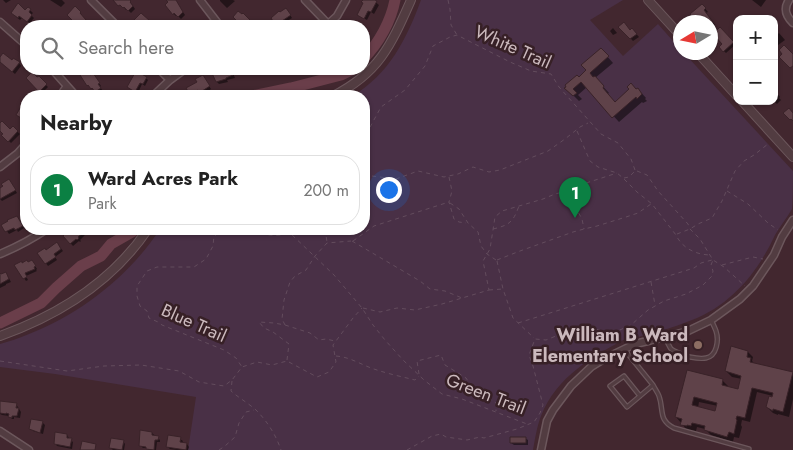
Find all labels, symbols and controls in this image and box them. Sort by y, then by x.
north arrow [673,15,718,60]
map controls [733,15,778,105]
button: + [733,15,778,60]
street label: White Trail [470,19,556,75]
search box [20,20,370,75]
icon: search [38,34,66,62]
text: Search here [78,34,174,61]
button: − [733,60,778,105]
text: Nearby [40,108,112,138]
text: Ward Acres Park [88,165,238,192]
your location [376,177,402,203]
pin: 1 [559,177,591,218]
text: 1 [53,179,61,202]
text: 200 m [303,179,349,202]
text: Park [88,192,117,215]
street label: Blue Trail [157,297,231,349]
place label: William B Ward Elementary School [532,322,688,369]
marker: William B Ward Elementary School [692,339,704,351]
street label: Green Trail [442,367,530,421]

